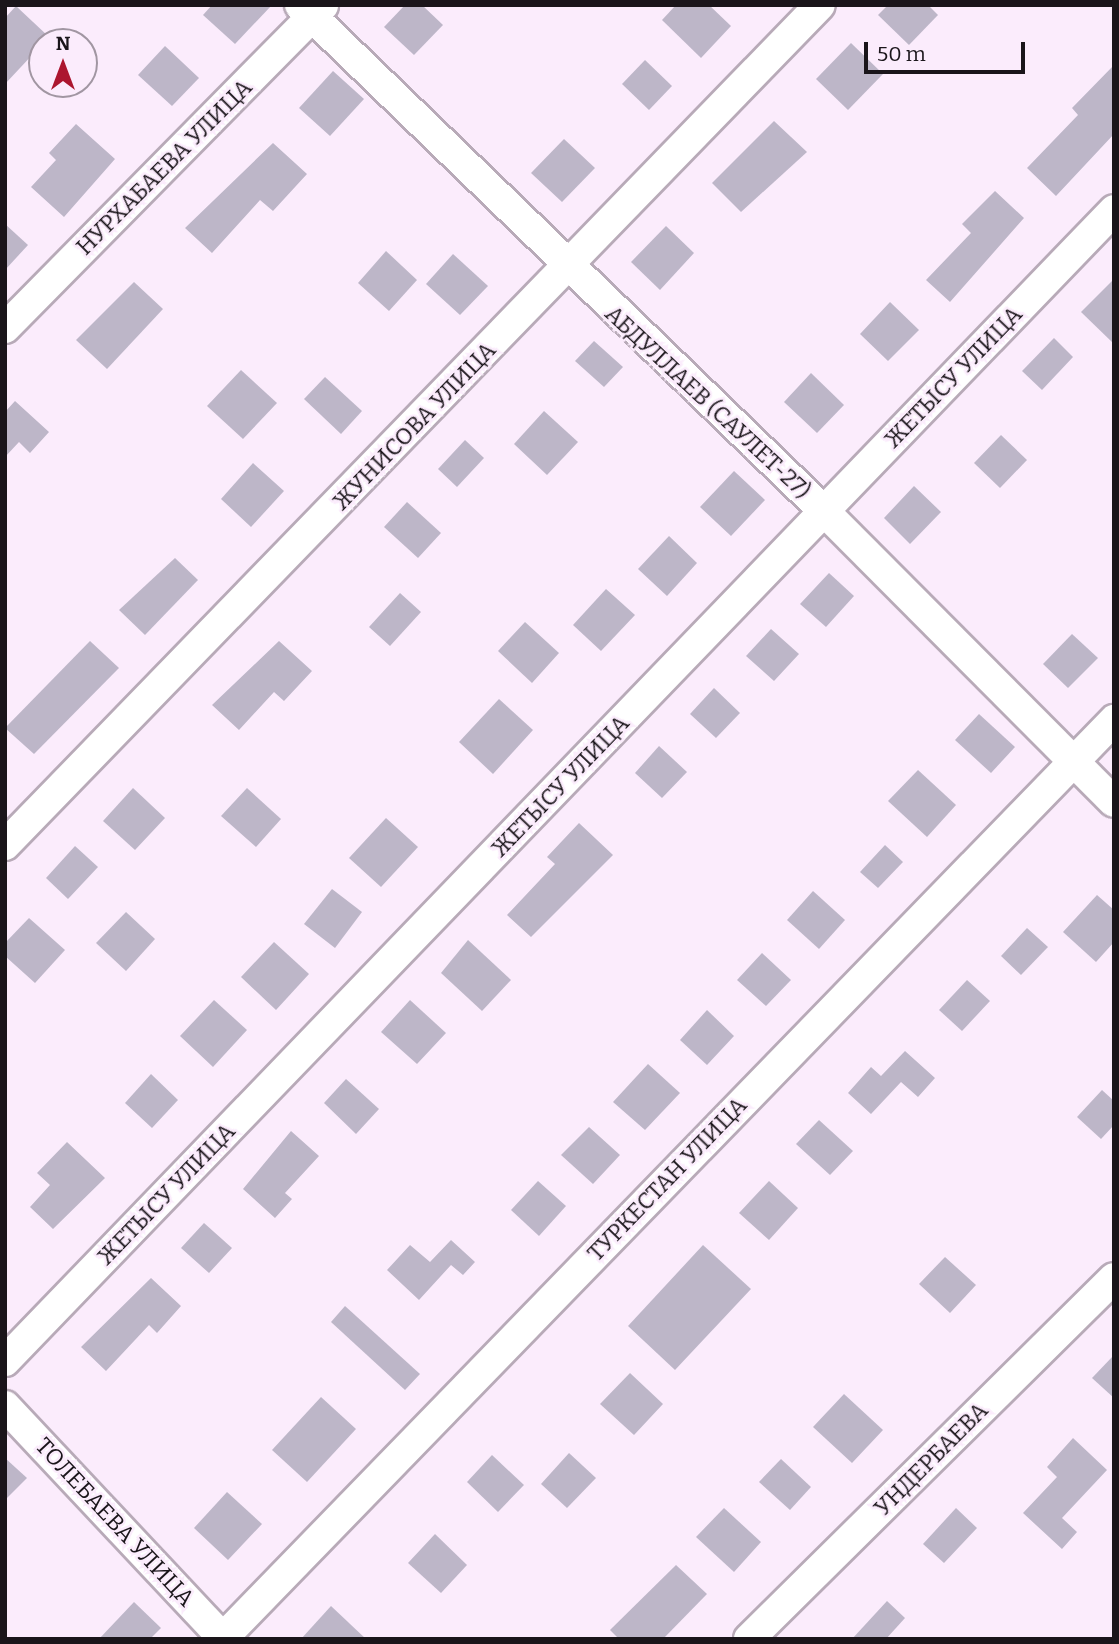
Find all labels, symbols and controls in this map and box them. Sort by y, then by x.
north arrow [28,28,98,98]
scale bar [867,28,1028,72]
text: N [56,32,70,55]
text: 50 m [877,41,926,67]
street label: НУРХАБАЕВА УЛИЦА [70,73,258,261]
street label: АБДУЛЛАЕВ (САУЛЕТ-27) [600,300,816,504]
street label: ЖЕТЫСУ УЛИЦА [878,300,1028,454]
street label: ЖУНИСОВА УЛИЦА [327,336,501,516]
street label: ЖЕТЫСУ УЛИЦА [485,709,635,863]
street label: ТУРКЕСТАН УЛИЦА [582,1091,752,1267]
street label: ЖЕТЫСУ УЛИЦА [91,1117,241,1271]
street label: УНДЕРБАЕВА [868,1396,994,1522]
street label: ТОЛЕБАЕВА УЛИЦА [30,1432,200,1612]

